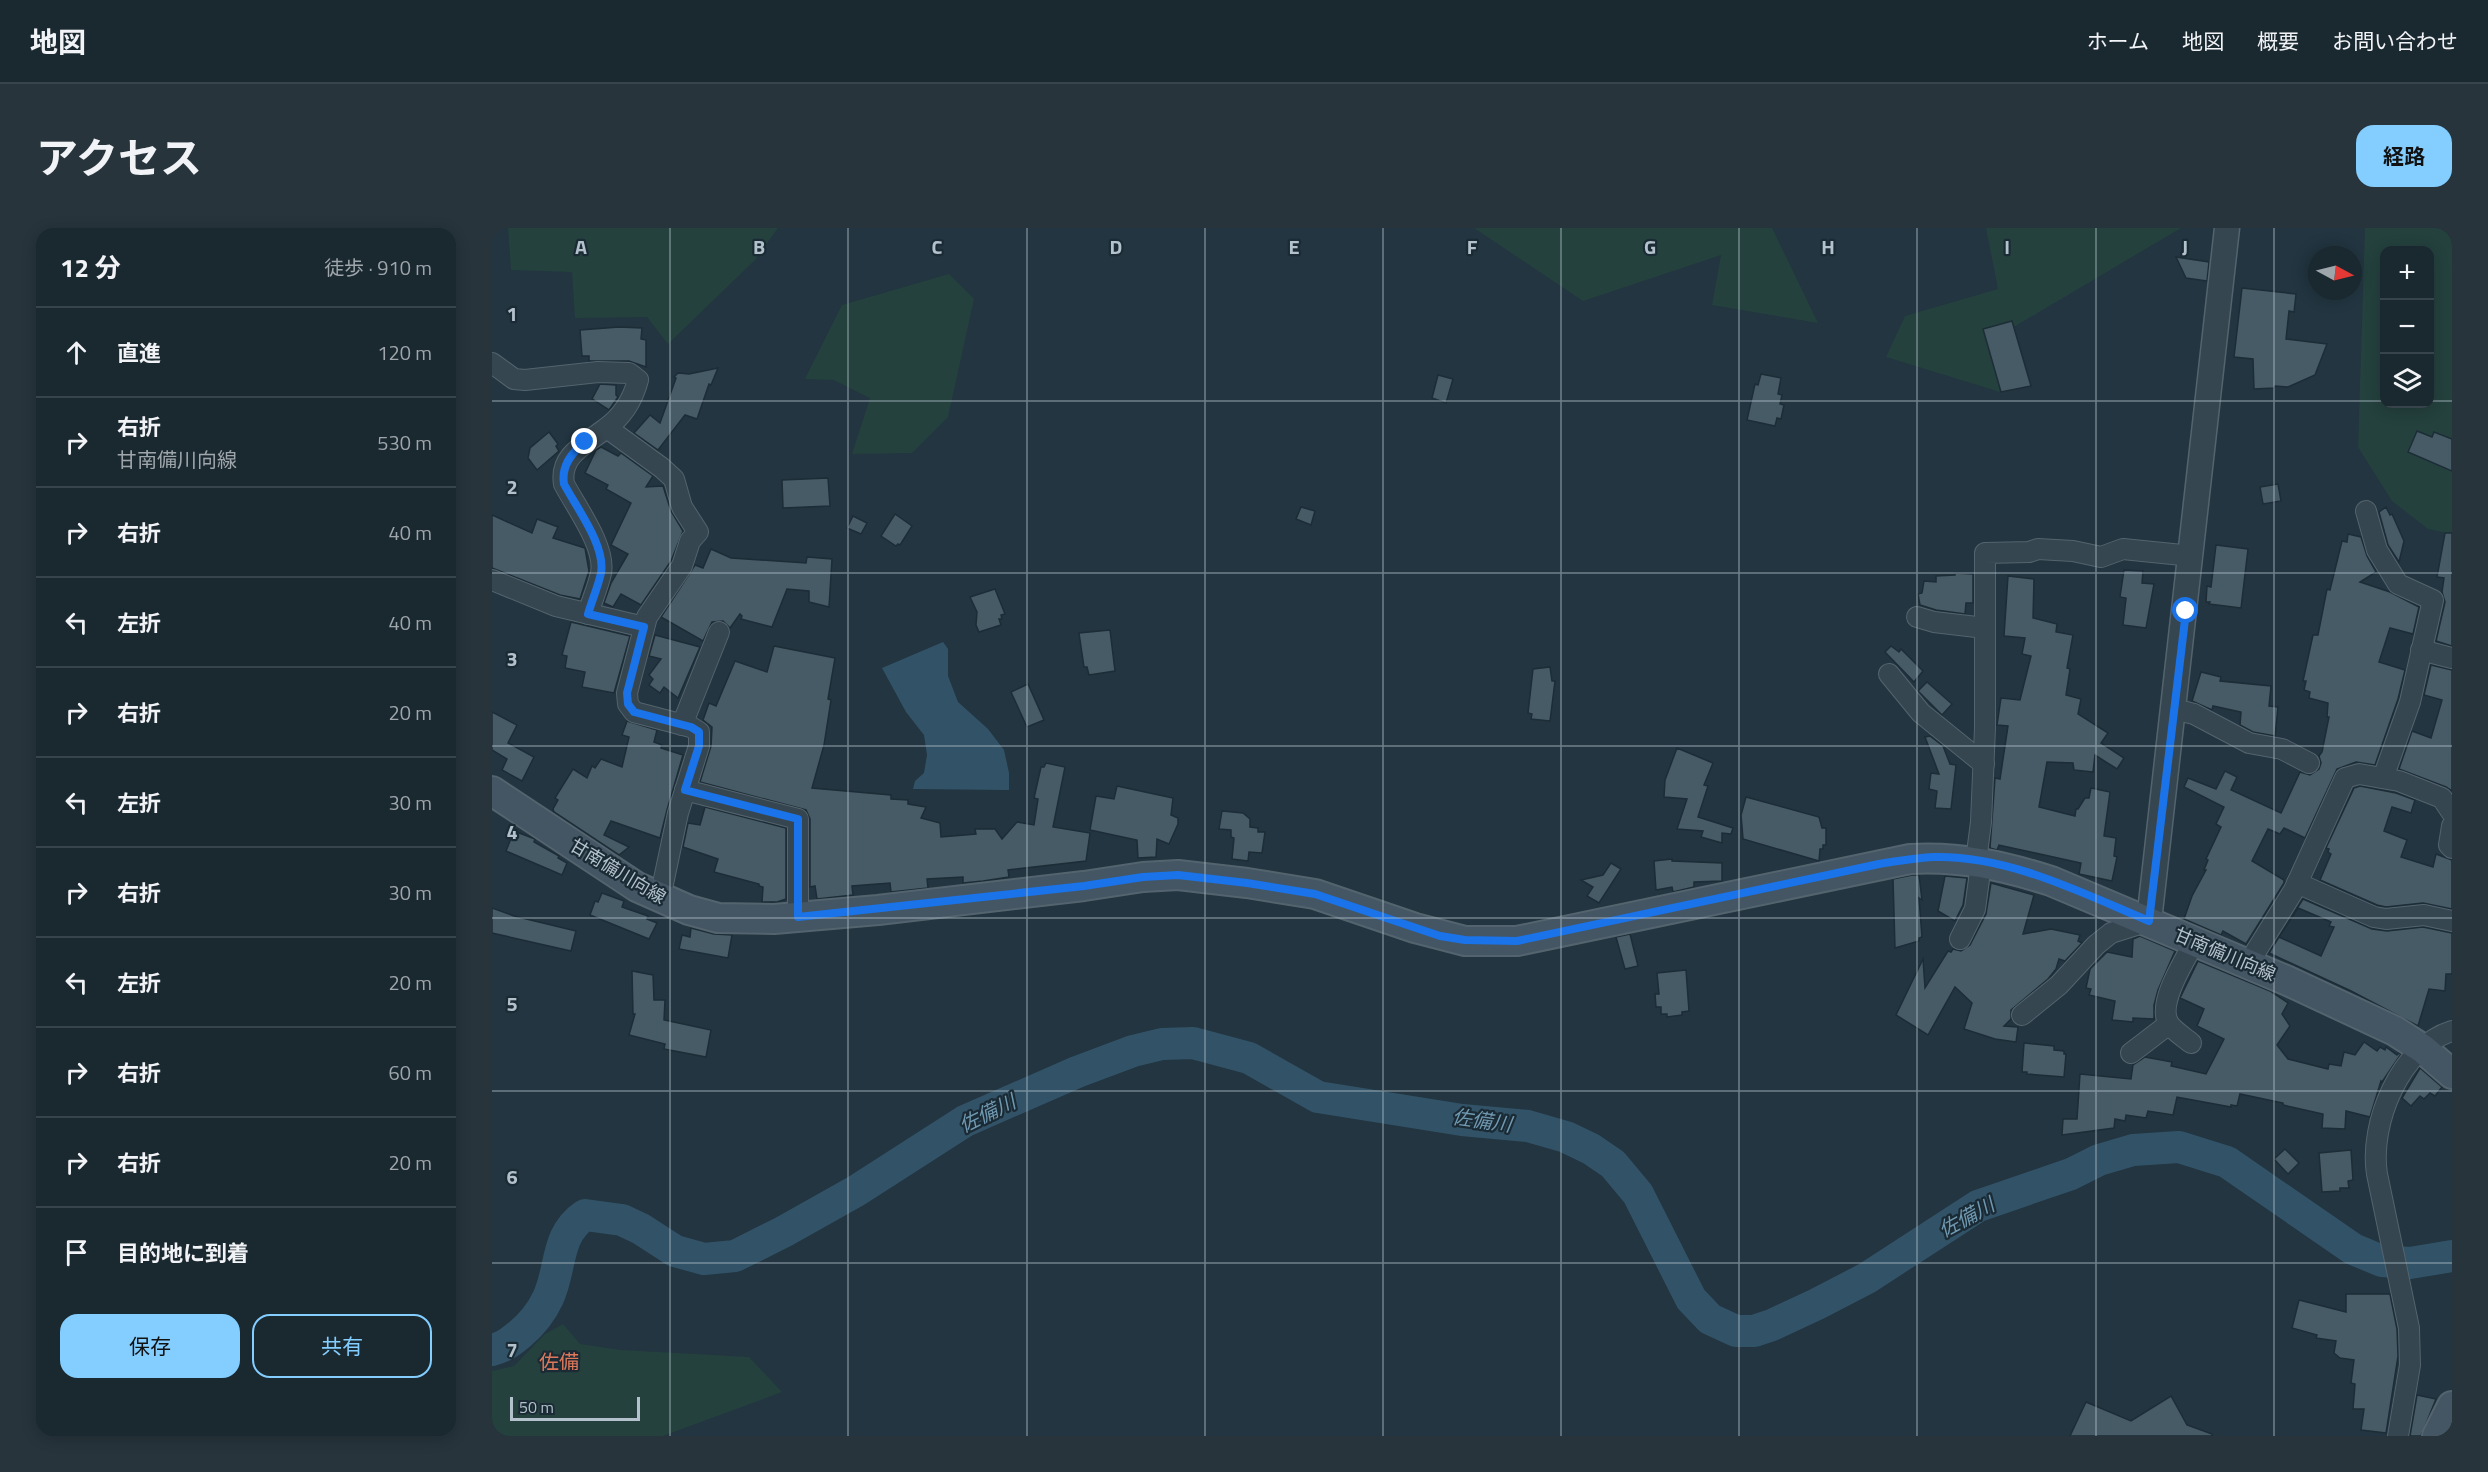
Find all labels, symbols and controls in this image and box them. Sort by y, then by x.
text: 地図 [30,20,86,63]
text: ホーム [2087,25,2149,57]
text: 地図 [2182,25,2224,57]
text: 概要 [2257,25,2299,57]
text: お問い合わせ [2332,25,2458,57]
text: アクセス [36,125,202,189]
button: 経路 [2356,125,2452,187]
text: A [575,231,587,262]
text: B [753,231,765,262]
text: C [932,231,943,262]
text: D [1110,231,1122,262]
text: E [1288,231,1300,262]
text: F [1467,231,1478,262]
text: G [1644,231,1656,262]
text: H [1821,231,1835,262]
text: I [2004,231,2010,262]
text: J [2182,231,2188,262]
north arrow [2308,246,2362,300]
map controls [2380,246,2434,408]
button: + [2380,246,2434,300]
text: 12 分 [60,248,121,287]
text: 徒歩 · 910 m [324,252,432,283]
text: 1 [506,298,518,329]
button: − [2380,300,2434,354]
icon: ahead [60,336,93,369]
text: 直進 [117,336,161,370]
text: 120 m [377,337,432,368]
button: layers [2380,354,2434,408]
text: 右折 [117,410,161,444]
icon: right [60,426,93,459]
text: 530 m [377,427,432,458]
route end [571,428,597,454]
text: 甘南備川向線 [117,444,237,475]
text: 2 [506,471,518,502]
icon: right [60,516,93,549]
text: 右折 [117,516,161,550]
text: 40 m [388,517,432,548]
route start [2172,597,2198,623]
icon: left [60,606,93,639]
text: 左折 [117,606,161,640]
text: 40 m [388,607,432,638]
text: 3 [506,643,518,674]
icon: right [60,696,93,729]
text: 右折 [117,696,161,730]
text: 20 m [388,697,432,728]
icon: left [60,786,93,819]
text: 左折 [117,786,161,820]
text: 30 m [388,787,432,818]
text: 4 [506,816,518,847]
street label: 甘南備川向線 [565,832,671,910]
icon: right [60,876,93,909]
text: 右折 [117,876,161,910]
text: 30 m [388,877,432,908]
street label: 甘南備川向線 [2170,920,2280,988]
icon: left [60,966,93,999]
text: 左折 [117,966,161,1000]
text: 20 m [388,967,432,998]
text: 5 [506,988,518,1019]
icon: right [60,1056,93,1089]
text: 右折 [117,1056,161,1090]
text: 60 m [388,1057,432,1088]
water label: 佐備川 [953,1085,1023,1140]
water label: 佐備川 [1450,1100,1516,1140]
icon: right [60,1146,93,1179]
text: 右折 [117,1146,161,1180]
text: 20 m [388,1147,432,1178]
text: 6 [506,1161,518,1192]
water label: 佐備川 [1932,1188,2002,1245]
icon: arrive [60,1236,93,1269]
text: 目的地に到着 [117,1236,249,1270]
button: 保存 [60,1314,240,1378]
button: 共有 [252,1314,432,1378]
text: 7 [506,1334,518,1365]
district label: 佐備 [539,1346,579,1377]
scale bar [510,1394,640,1422]
text: 50 m [519,1395,554,1419]

